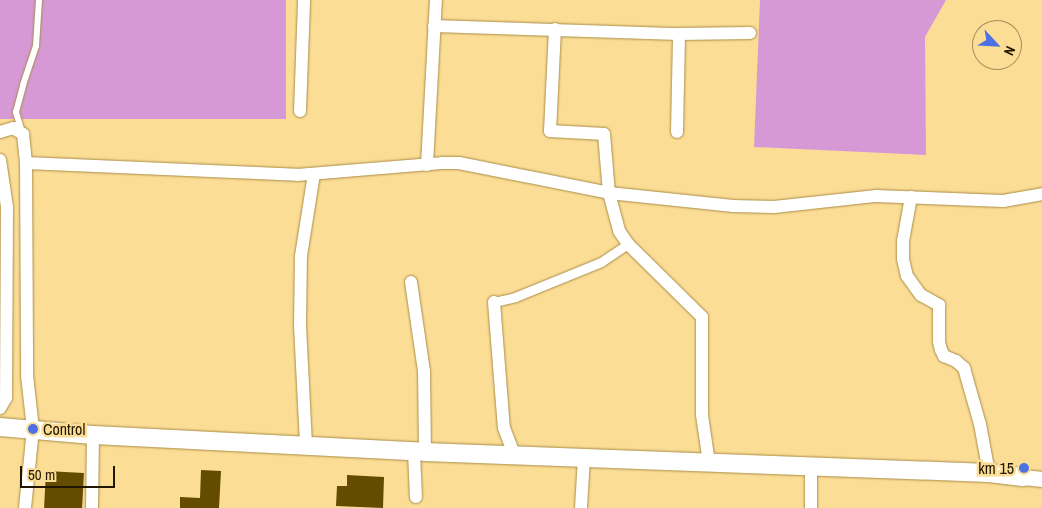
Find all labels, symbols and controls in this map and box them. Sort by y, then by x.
north arrow [972,20,1022,70]
text: N [1000,43,1020,58]
place label: Control [43,419,85,439]
marker: Control [27,423,39,435]
scale bar [22,456,118,488]
place label: km 15 [978,458,1014,478]
marker: km 15 [1018,462,1030,474]
text: 50 m [28,464,55,485]

